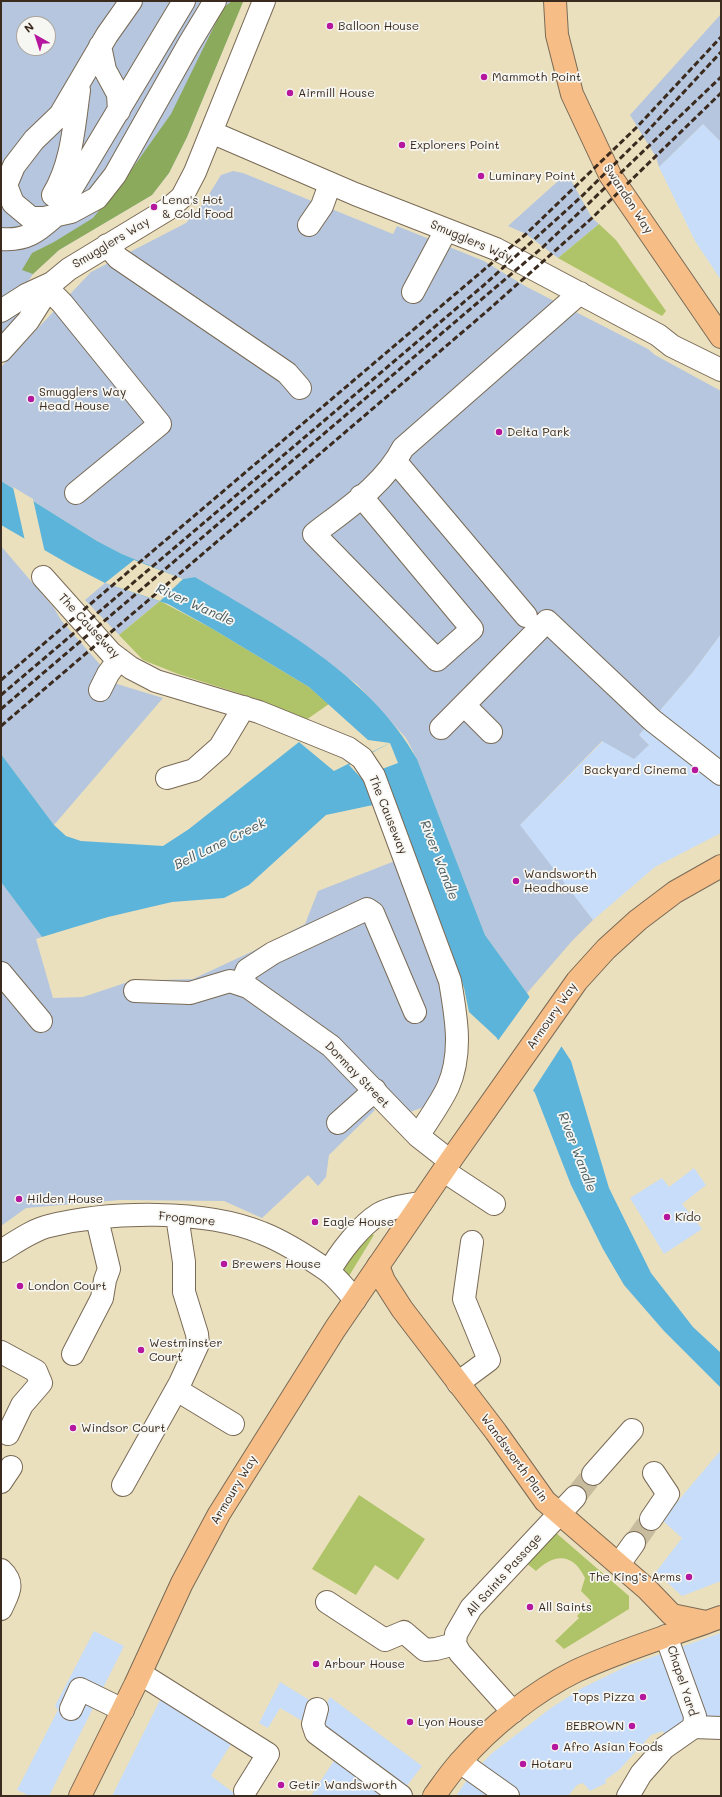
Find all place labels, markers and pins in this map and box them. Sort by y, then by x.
place label: Balloon House [338,19,419,33]
marker: Balloon House [325,21,335,31]
place label: Mammoth Point [492,70,581,84]
marker: Mammoth Point [479,72,489,82]
place label: Airmill House [298,86,375,100]
marker: Airmill House [285,88,295,98]
place label: Explorers Point [410,138,500,152]
marker: Explorers Point [397,140,407,150]
place label: Luminary Point [489,169,575,183]
marker: Luminary Point [476,171,486,181]
place label: Lena's Hot & Cold Food [162,193,233,221]
marker: Lena's Hot & Cold Food [149,202,159,212]
place label: Smugglers Way Head House [39,385,126,413]
marker: Smugglers Way Head House [26,394,36,404]
place label: Delta Park [507,425,569,439]
marker: Delta Park [494,427,504,437]
place label: Backyard Cinema [584,763,687,777]
marker: Backyard Cinema [690,765,700,775]
place label: Wandsworth Headhouse [524,867,597,895]
marker: Wandsworth Headhouse [511,876,521,886]
place label: Hilden House [27,1192,103,1206]
marker: Hilden House [14,1194,24,1204]
place label: Kïdo [675,1210,701,1224]
marker: Kïdo [662,1212,672,1222]
place label: Eagle House [323,1215,394,1229]
marker: Eagle House [310,1217,320,1227]
place label: Brewers House [232,1257,321,1271]
marker: Brewers House [219,1259,229,1269]
place label: London Court [28,1279,107,1293]
marker: London Court [15,1281,25,1291]
place label: Westminster Court [149,1336,223,1364]
marker: Westminster Court [136,1345,146,1355]
place label: Windsor Court [81,1421,166,1435]
marker: Windsor Court [68,1423,78,1433]
place label: The King’s Arms [589,1570,681,1584]
marker: The King’s Arms [684,1572,694,1582]
place label: All Saints [538,1600,592,1614]
marker: All Saints [525,1602,535,1612]
place label: Arbour House [324,1657,405,1671]
marker: Arbour House [311,1659,321,1669]
place label: Tops Pizza [572,1690,635,1704]
marker: Tops Pizza [638,1692,648,1702]
place label: Lyon House [418,1715,484,1729]
marker: Lyon House [405,1717,415,1727]
place label: BEBROWN [566,1719,624,1733]
marker: BEBROWN [627,1721,637,1731]
place label: Afro Asian Foods [563,1740,663,1754]
marker: Afro Asian Foods [550,1742,560,1752]
place label: Hotaru [531,1757,572,1771]
marker: Hotaru [518,1759,528,1769]
place label: Getir Wandsworth [289,1778,397,1792]
marker: Getir Wandsworth [276,1780,286,1790]

